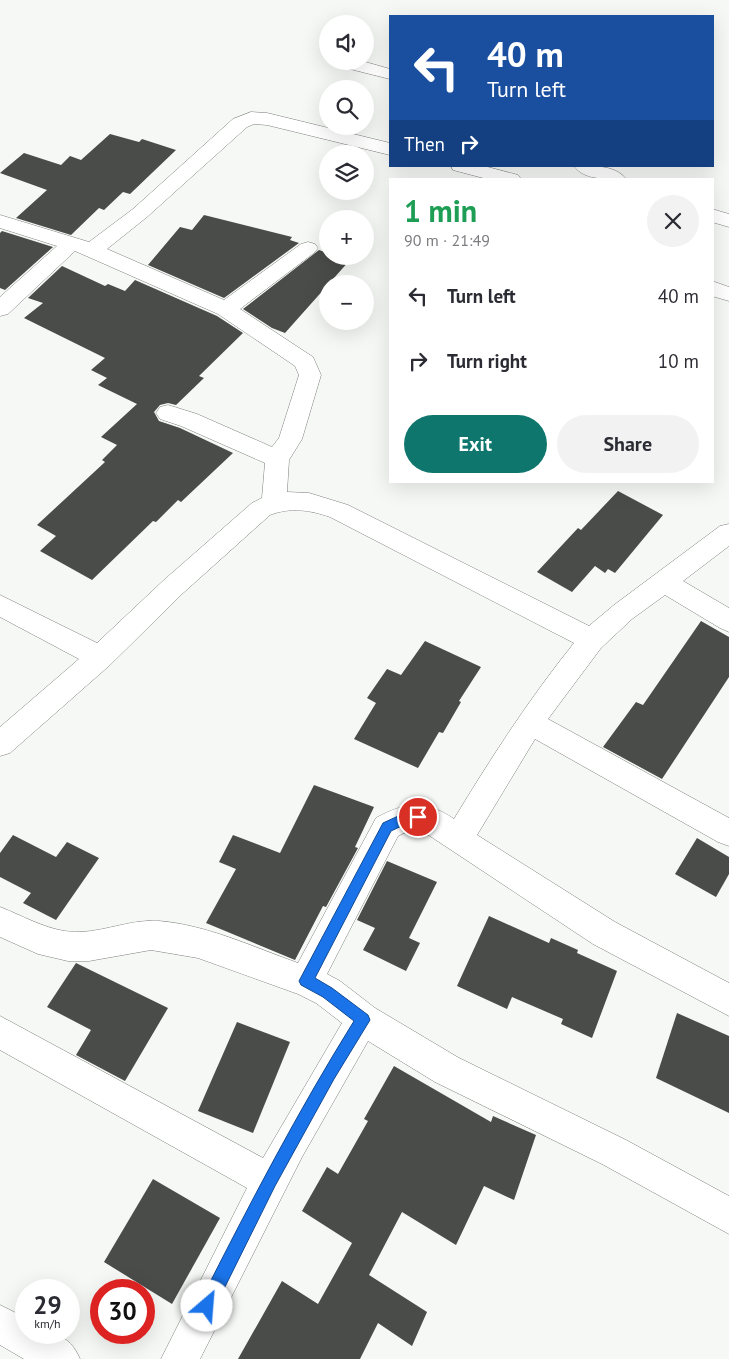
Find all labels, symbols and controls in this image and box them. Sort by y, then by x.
map controls [319,15,374,330]
button: sound [319,15,374,70]
text: 40 m [487,31,564,77]
icon: left [404,35,469,100]
text: Turn left [487,75,566,103]
button: search [319,80,374,135]
icon: right [455,130,483,158]
text: Then [404,132,445,156]
button: layers [319,145,374,200]
text: 1 min [404,191,477,230]
button: close [647,195,699,247]
button: + [319,210,374,265]
text: 90 m · 21:49 [404,230,490,250]
button: − [319,275,374,330]
icon: left [404,282,432,310]
text: Turn left [447,284,516,308]
text: 40 m [658,284,699,308]
icon: right [404,347,432,375]
text: Turn right [447,349,527,373]
text: 10 m [658,349,699,373]
button: Exit [404,415,547,473]
button: Share [557,415,699,473]
pin [397,796,439,838]
icon: arrive [404,803,432,831]
speed limit sign: 30 [90,1279,155,1344]
position arrow [180,1279,232,1331]
text: 29 [33,1289,62,1321]
text: km/h [34,1316,61,1331]

